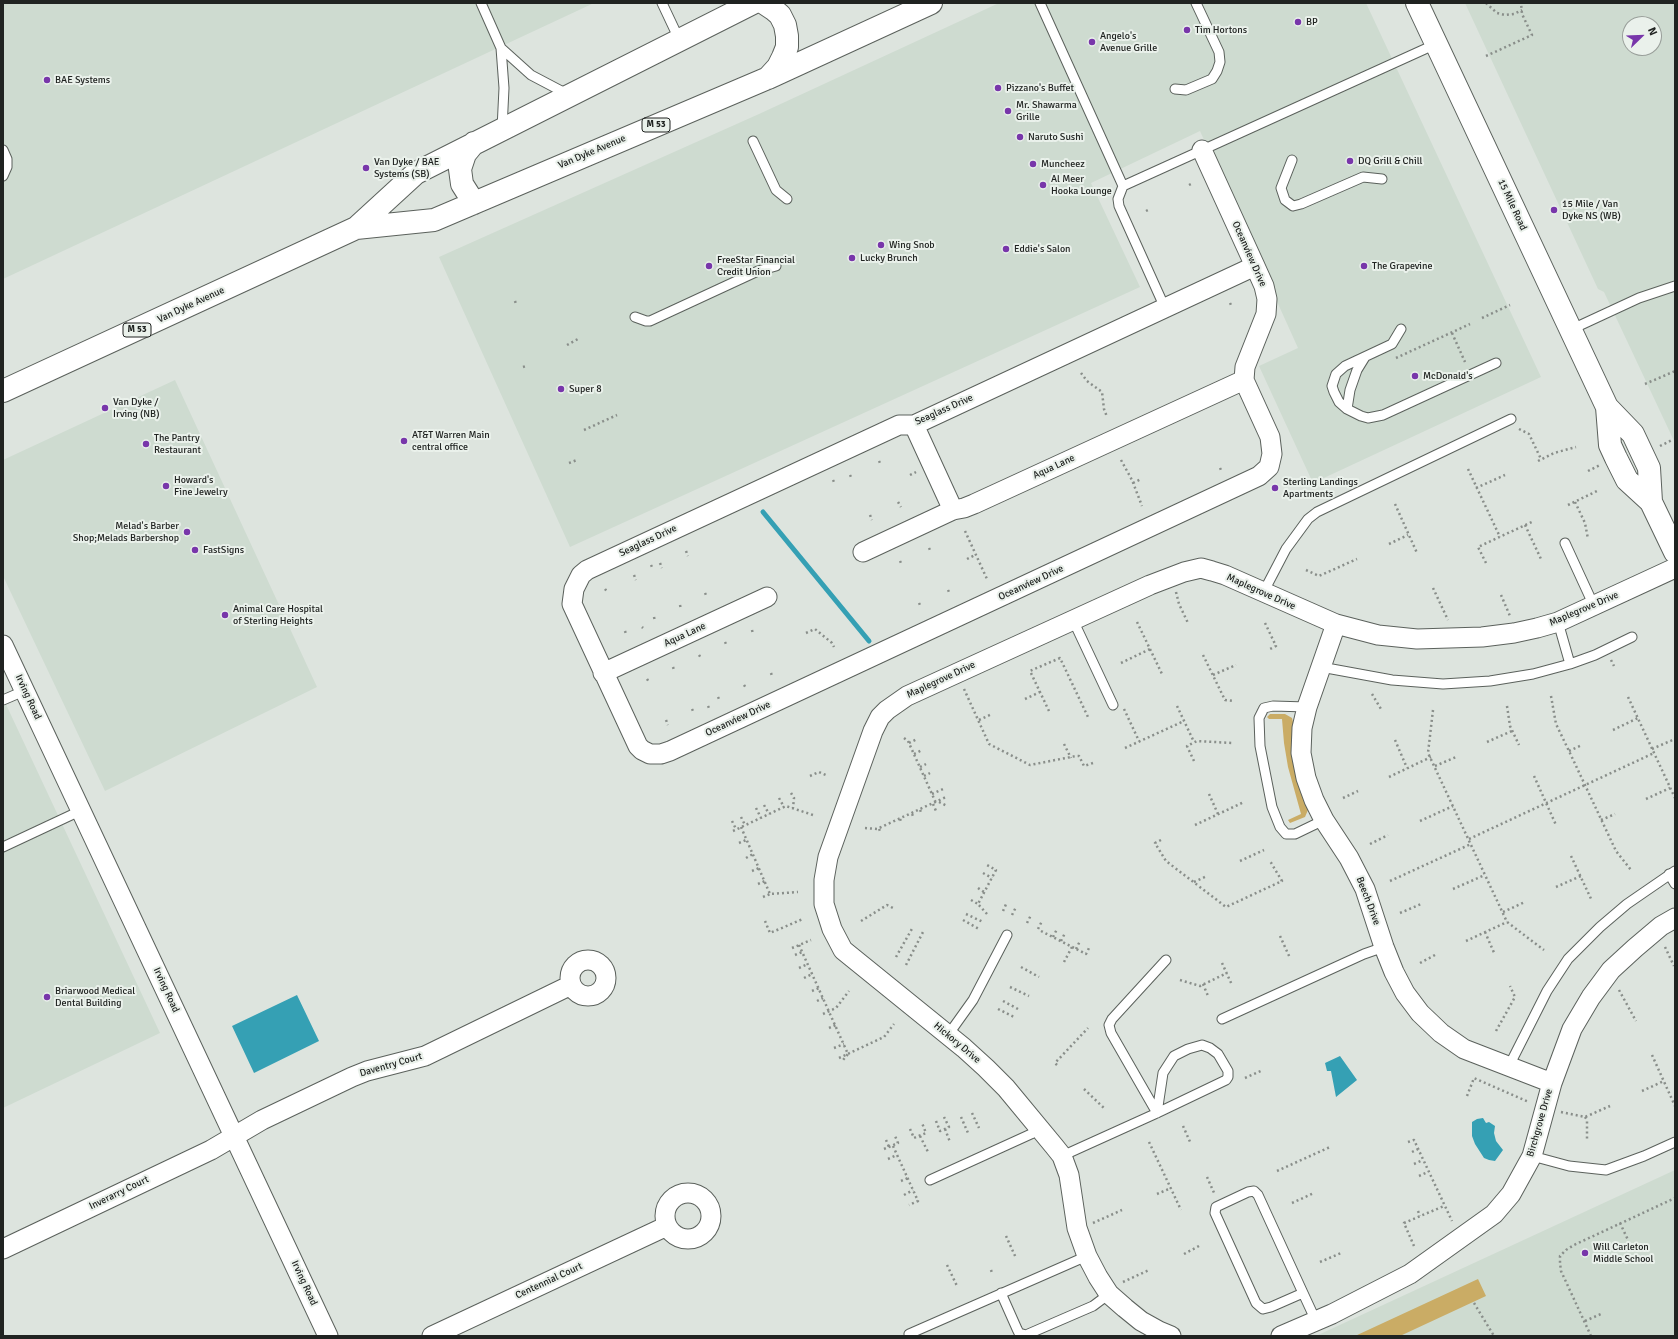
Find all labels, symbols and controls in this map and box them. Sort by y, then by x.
place label: BP [1306,16,1318,28]
north arrow [1622,16,1662,56]
marker: BP [1293,17,1303,27]
place label: Tim Hortons [1195,24,1247,36]
marker: Tim Hortons [1182,25,1192,35]
text: N [1645,25,1660,38]
place label: Angelo's Avenue Grille [1100,30,1157,54]
marker: Angelo's Avenue Grille [1087,37,1097,47]
place label: BAE Systems [55,74,110,86]
marker: BAE Systems [42,75,52,85]
place label: Pizzano's Buffet [1006,82,1074,94]
marker: Pizzano's Buffet [993,83,1003,93]
place label: Mr. Shawarma Grille [1016,99,1077,122]
marker: Mr. Shawarma Grille [1003,106,1013,116]
road number: M 53 [642,118,670,132]
place label: Naruto Sushi [1028,131,1083,143]
street label: Van Dyke Avenue [556,132,628,172]
marker: Naruto Sushi [1015,132,1025,142]
place label: DQ Grill & Chill [1358,155,1423,167]
place label: Van Dyke / BAE Systems (SB) [374,156,439,180]
marker: DQ Grill & Chill [1345,156,1355,166]
place label: Muncheez [1041,158,1085,170]
marker: Muncheez [1028,159,1038,169]
marker: Van Dyke / BAE Systems (SB) [361,163,371,173]
place label: Al Meer Hooka Lounge [1051,173,1112,196]
street label: 15 Mile Road [1495,177,1529,233]
marker: Al Meer Hooka Lounge [1038,180,1048,190]
place label: 15 Mile / Van Dyke NS (WB) [1562,198,1621,222]
marker: 15 Mile / Van Dyke NS (WB) [1549,205,1559,215]
street label: Oceanview Drive [1229,219,1269,289]
place label: Wing Snob [889,239,935,251]
marker: Wing Snob [876,240,886,250]
place label: Eddie's Salon [1014,243,1071,255]
marker: Eddie's Salon [1001,244,1011,254]
place label: Lucky Brunch [860,252,918,264]
marker: Lucky Brunch [847,253,857,263]
place label: FreeStar Financial Credit Union [717,254,795,278]
place label: The Grapevine [1372,260,1432,272]
marker: FreeStar Financial Credit Union [704,261,714,271]
marker: The Grapevine [1359,261,1369,271]
street label: Van Dyke Avenue [156,284,226,326]
road number: M 53 [123,323,151,337]
place label: McDonald's [1423,370,1473,382]
marker: McDonald's [1410,371,1420,381]
place label: Super 8 [569,383,602,395]
marker: Super 8 [556,384,566,394]
street label: Seaglass Drive [913,392,975,428]
place label: Van Dyke / Irving (NB) [113,396,159,420]
marker: Van Dyke / Irving (NB) [100,403,110,413]
place label: AT&T Warren Main central office [412,429,490,452]
place label: The Pantry Restaurant [154,432,201,456]
marker: AT&T Warren Main central office [399,436,409,446]
marker: The Pantry Restaurant [141,439,151,449]
street label: Aqua Lane [1031,452,1077,482]
place label: Howard's Fine Jewelry [174,474,228,498]
place label: Sterling Landings Apartments [1283,476,1358,500]
marker: Howard's Fine Jewelry [161,481,171,491]
marker: Sterling Landings Apartments [1270,483,1280,493]
place label: Melad's Barber Shop;Melads Barbershop [73,520,179,544]
street label: Seaglass Drive [617,522,679,560]
marker: Melad's Barber Shop;Melads Barbershop [182,527,192,537]
place label: FastSigns [203,544,244,556]
marker: FastSigns [190,545,200,555]
street label: Oceanview Drive [997,563,1065,603]
street label: Maplegrove Drive [1225,571,1297,613]
street label: Maplegrove Drive [1548,589,1620,629]
place label: Animal Care Hospital of Sterling Heights [233,603,323,626]
marker: Animal Care Hospital of Sterling Heights [220,610,230,620]
street label: Aqua Lane [662,620,708,650]
street label: Maplegrove Drive [905,659,977,701]
street label: Irving Road [12,673,44,721]
street label: Oceanview Drive [704,699,772,739]
street label: Beech Drive [1353,875,1383,927]
street label: Irving Road [150,966,182,1014]
place label: Briarwood Medical Dental Building [55,985,135,1008]
marker: Briarwood Medical Dental Building [42,992,52,1002]
street label: Hickory Drive [931,1020,983,1066]
street label: Daventry Court [358,1050,424,1080]
street label: Birchgrove Drive [1525,1088,1555,1158]
street label: Inverarry Court [87,1173,151,1213]
place label: Will Carleton Middle School [1593,1241,1653,1264]
marker: Will Carleton Middle School [1580,1248,1590,1258]
street label: Irving Road [288,1259,320,1307]
street label: Centennial Court [514,1260,584,1302]

